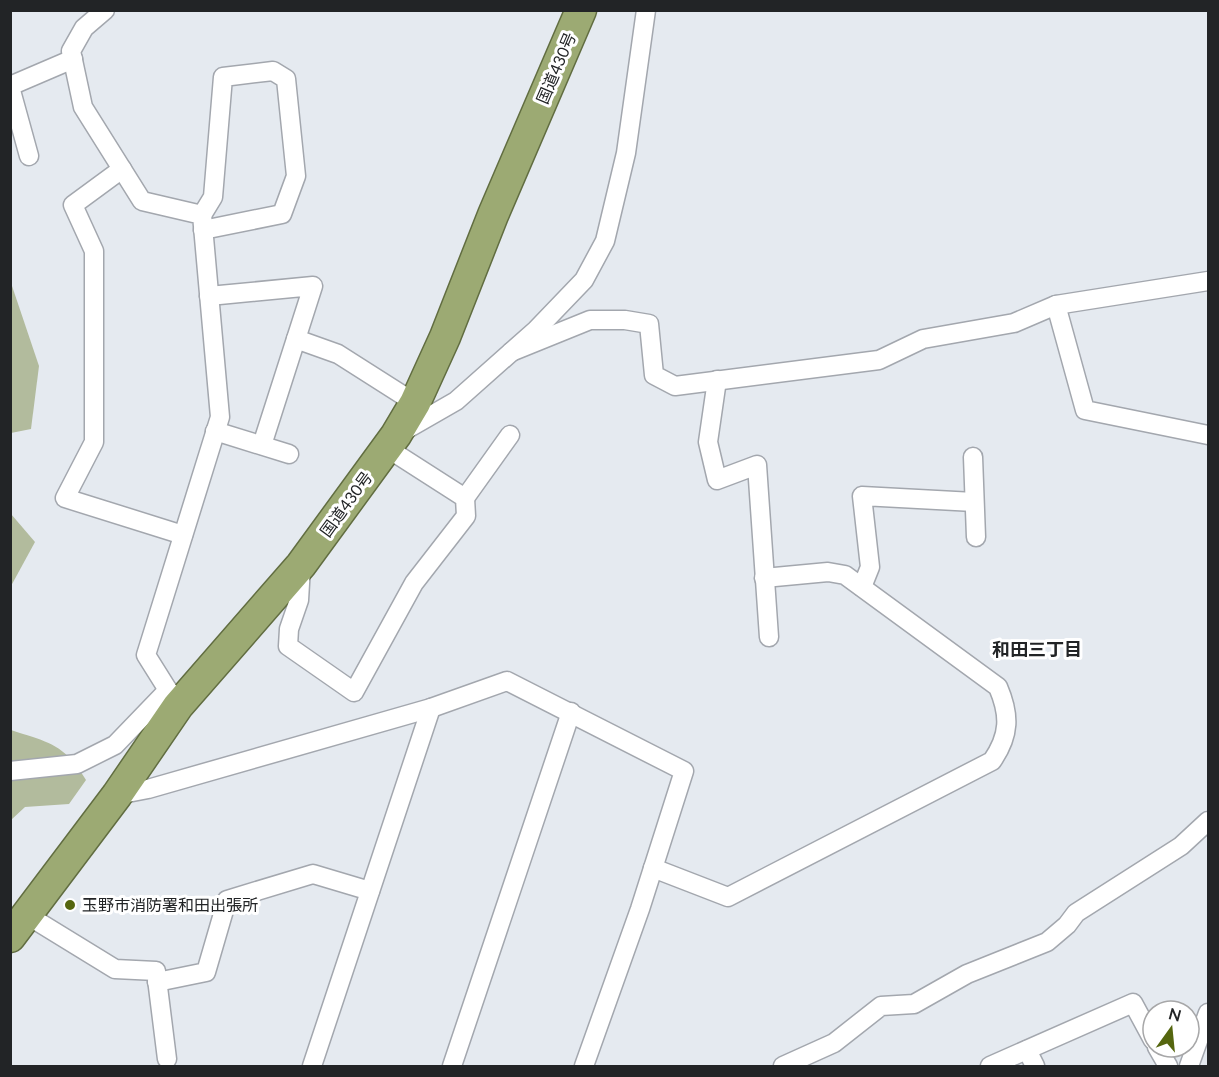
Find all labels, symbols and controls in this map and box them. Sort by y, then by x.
street label: 国道430号 [532,29,579,106]
street label: 国道430号 [316,467,376,540]
district label: 和田三丁目 [992,638,1082,660]
place label: 玉野市消防署和田出張所 [82,895,258,914]
marker: 玉野市消防署和田出張所 [63,898,77,912]
north arrow [1141,999,1201,1059]
text: N [1167,1003,1183,1025]

